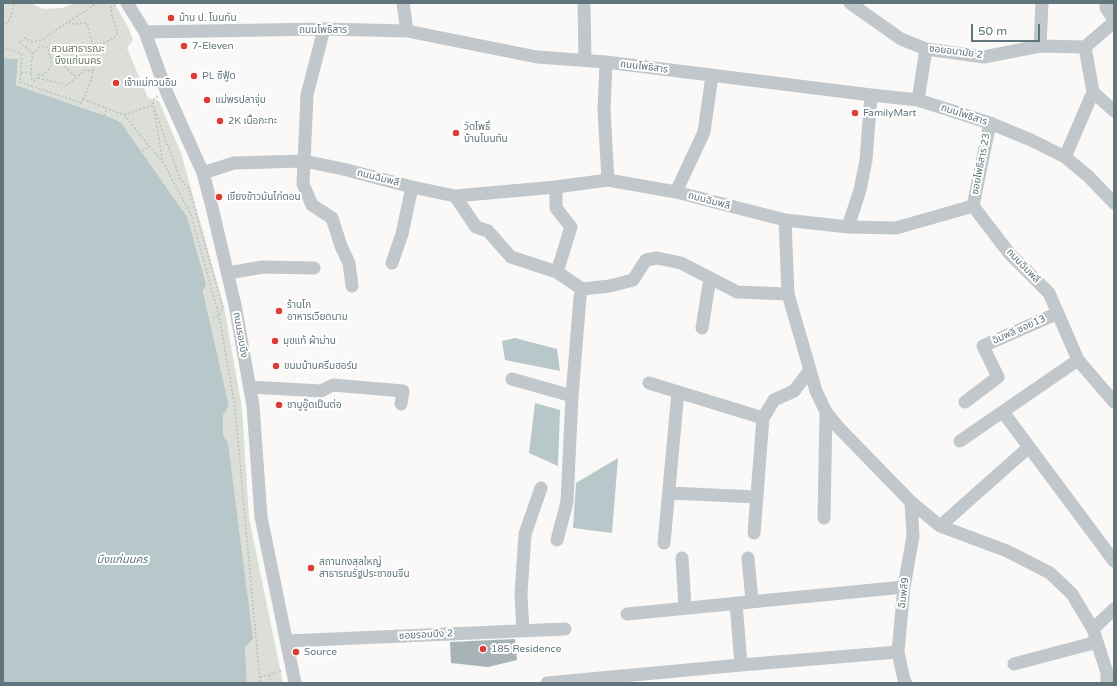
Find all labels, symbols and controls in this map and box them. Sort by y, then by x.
place label: บ้าน ป. โนนทัน [179,12,237,24]
marker: บ้าน ป. โนนทัน [166,13,176,23]
scale bar [973,16,1042,42]
street label: ถนนโพธิสาร [299,24,347,36]
text: 50 m [978,24,1007,38]
place label: 7-Eleven [192,40,234,52]
marker: 7-Eleven [179,41,189,51]
park label: สวนสาธารณะ บึงแก่นนคร [51,43,105,66]
street label: ซอยอนามัย 2 [928,43,984,61]
street label: ถนนโพธิสาร [619,58,669,76]
place label: PL ซีฟู้ด [202,70,236,82]
marker: PL ซีฟู้ด [189,71,199,81]
place label: เจ้าแม่กวนอิม [124,77,177,89]
marker: เจ้าแม่กวนอิม [111,78,121,88]
place label: แม่พรปลาจุ่ม [215,94,266,106]
marker: แม่พรปลาจุ่ม [202,95,212,105]
street label: ถนนโพธิสาร [939,102,989,128]
place label: FamilyMart [863,107,916,119]
marker: FamilyMart [850,108,860,118]
place label: 2K เนื้อกะทะ [228,115,277,127]
marker: 2K เนื้อกะทะ [215,116,225,126]
place label: วัดโพธิ์ บ้านโนนทัน [464,121,508,144]
marker: วัดโพธิ์ บ้านโนนทัน [451,128,461,138]
street label: ซอยโพธิสาร 23 [969,132,993,196]
street label: ถนนฉิมพลี [356,167,400,189]
street label: ถนนฉิมพลี [687,190,731,212]
place label: เชียงข้าวมันไก่ตอน [227,191,301,203]
marker: เชียงข้าวมันไก่ตอน [214,192,224,202]
street label: ถนนฉิมพลี [1004,246,1042,286]
place label: ร้านโก อาหารเวียดนาม [287,299,348,322]
marker: ร้านโก อาหารเวียดนาม [274,306,284,316]
street label: ถนนรอบบึง [230,311,250,359]
street label: ฉิมพลี ซอย13 [990,313,1048,347]
place label: มุขแท้ ผ้าม่าน [283,335,336,347]
marker: มุขแท้ ผ้าม่าน [270,336,280,346]
place label: ขนมบ้านครีมฮอร์น [284,360,357,372]
marker: ขนมบ้านครีมฮอร์น [271,361,281,371]
place label: ชาบูอู๊ดเป็นต่อ [287,399,342,411]
marker: ชาบูอู๊ดเป็นต่อ [274,400,284,410]
water label: บึงแก่นนคร [96,553,148,567]
place label: สถานกงสุลใหญ่ สาธารณรัฐประชาชนจีน [319,556,410,580]
marker: สถานกงสุลใหญ่ สาธารณรัฐประชาชนจีน [306,563,316,573]
street label: ฉิมพลี9 [896,577,912,609]
street label: ซอยรอบบึง 2 [399,628,453,642]
place label: 185 Residence [491,643,562,655]
marker: 185 Residence [478,644,488,654]
place label: Source [304,646,337,658]
marker: Source [291,647,301,657]

